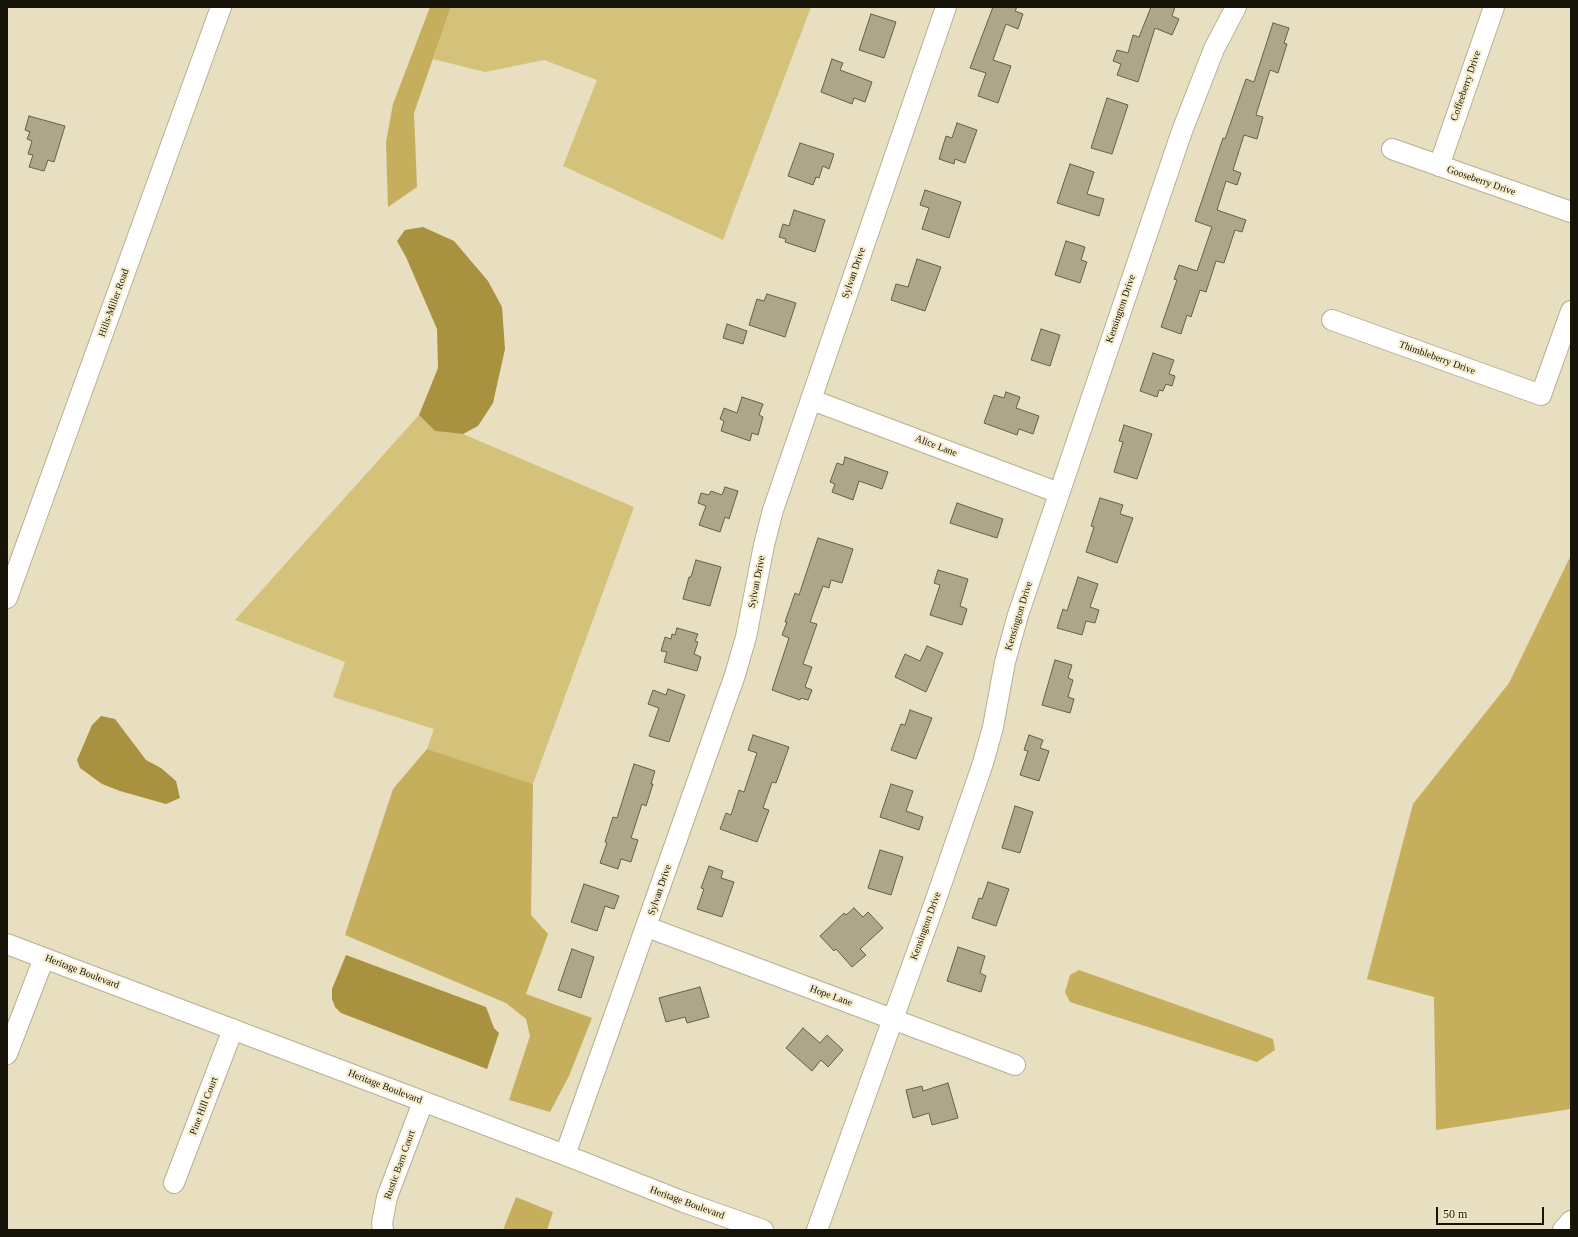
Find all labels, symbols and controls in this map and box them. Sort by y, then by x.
street label: Coffeeberry Drive [1448,49,1484,123]
street label: Gooseberry Drive [1445,164,1517,198]
street label: Sylvan Drive [840,246,868,300]
street label: Hills-Miller Road [96,267,132,339]
street label: Kensington Drive [1104,273,1138,345]
street label: Thimbleberry Drive [1397,339,1477,377]
street label: Alice Lane [913,432,959,460]
street label: Sylvan Drive [746,555,768,609]
street label: Kensington Drive [1003,580,1035,652]
street label: Sylvan Drive [646,863,674,917]
street label: Kensington Drive [908,890,944,962]
street label: Heritage Boulevard [43,952,121,992]
street label: Hope Lane [808,983,854,1009]
street label: Heritage Boulevard [346,1067,424,1107]
street label: Pine Hill Court [187,1075,221,1137]
street label: Rustic Barn Court [382,1129,418,1201]
street label: Heritage Boulevard [648,1184,726,1222]
scale bar [1438,1199,1546,1225]
text: 50 m [1443,1207,1467,1221]

